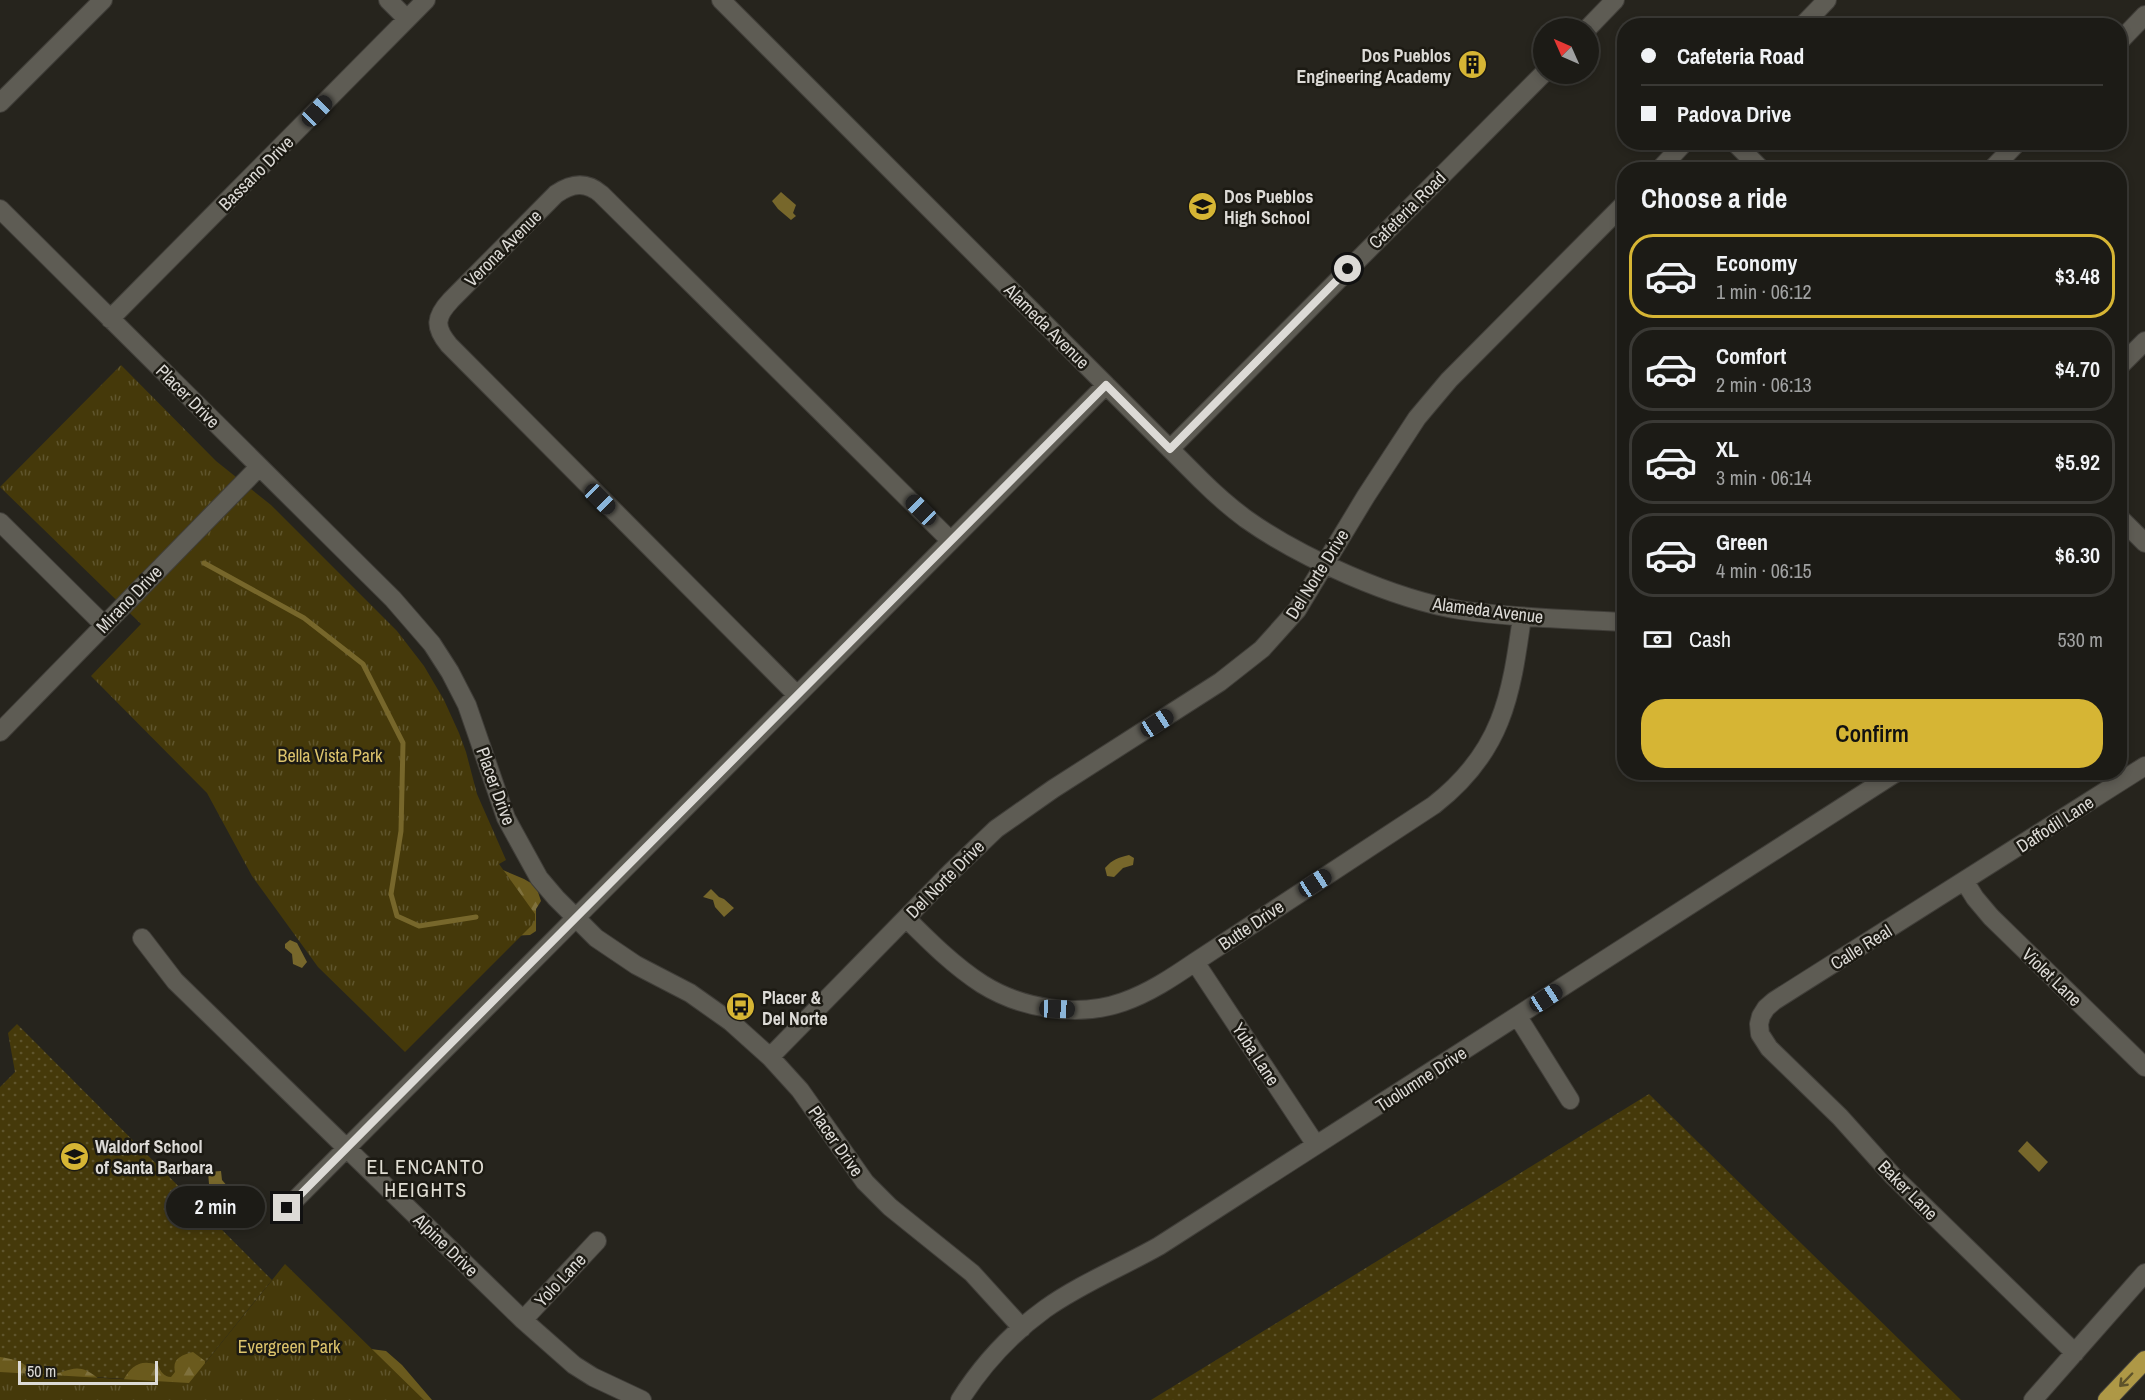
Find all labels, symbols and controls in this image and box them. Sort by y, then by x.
north arrow [1533,18,1599,84]
map controls [1533,18,1599,84]
text: Cafeteria Road [1677,41,1804,71]
place label: Dos Pueblos Engineering Academy [1297,43,1452,89]
building icon: Dos Pueblos Engineering Academy [1456,49,1488,81]
car [298,92,336,130]
text: Padova Drive [1677,99,1791,129]
street label: Bassano Drive [213,130,299,216]
street label: Cafeteria Road [1363,166,1451,254]
text: Choose a ride [1641,180,1787,216]
place label: Dos Pueblos High School [1224,184,1313,230]
school or university icon: Dos Pueblos High School [1187,190,1219,222]
street label: Verona Avenue [459,204,547,292]
text: Economy [1716,248,1797,278]
icon: car [1644,249,1698,303]
route start [1334,255,1361,282]
text: $3.48 [2055,261,2100,291]
street label: Alameda Avenue [998,277,1095,374]
text: 1 min · 06:12 [1716,278,1812,305]
text: Comfort [1716,341,1786,371]
icon: car [1644,342,1698,396]
text: $4.70 [2055,354,2100,384]
street label: Placer Drive [150,358,226,434]
text: 2 min · 06:13 [1716,371,1812,398]
text: XL [1716,434,1739,464]
icon: car [1644,435,1698,489]
text: $5.92 [2055,447,2100,477]
text: 3 min · 06:14 [1716,464,1812,491]
car [581,480,619,518]
car [902,491,940,529]
street label: Del Norte Drive [1279,524,1355,624]
text: Green [1716,527,1768,557]
icon: car [1644,528,1698,582]
text: $6.30 [2055,540,2100,570]
text: 4 min · 06:15 [1716,557,1812,584]
street label: Mirano Drive [90,560,168,638]
street label: Alameda Avenue [1430,591,1545,629]
icon: cash [1641,623,1674,656]
text: Cash [1689,624,1731,654]
text: 530 m [2057,626,2103,653]
button: Confirm [1641,699,2103,768]
car [1137,706,1177,740]
park label: Bella Vista Park [278,743,383,768]
street label: Placer Drive [470,744,522,828]
street label: Daffodil Lane [2011,790,2099,858]
street label: Del Norte Drive [900,834,990,924]
car [1295,866,1335,900]
street label: Butte Drive [1213,894,1289,956]
street label: Calle Real [1826,918,1896,976]
street label: Violet Lane [2017,942,2087,1012]
car [1526,981,1566,1015]
place label: Placer & Del Norte [762,985,828,1031]
bus stop icon: Placer & Del Norte [725,991,757,1023]
car [1039,999,1075,1019]
street label: Yuba Lane [1226,1018,1286,1090]
street label: Tuolumne Drive [1371,1040,1471,1118]
street label: Placer Drive [802,1101,870,1181]
place label: Waldorf School of Santa Barbara [95,1134,214,1180]
school or university icon: Waldorf School of Santa Barbara [58,1140,90,1172]
district label: EL ENCANTO HEIGHTS [367,1153,485,1203]
street label: Baker Lane [1872,1154,1944,1226]
callout: 2 min [167,1187,266,1229]
text: 2 min [194,1193,237,1220]
route end [273,1194,300,1221]
street label: Alpine Drive [407,1207,484,1282]
street label: Yolo Lane [529,1248,591,1312]
park label: Evergreen Park [238,1334,341,1359]
scale bar [18,1358,158,1386]
text: 50 m [27,1360,56,1382]
one-way arrow [2119,1373,2133,1388]

